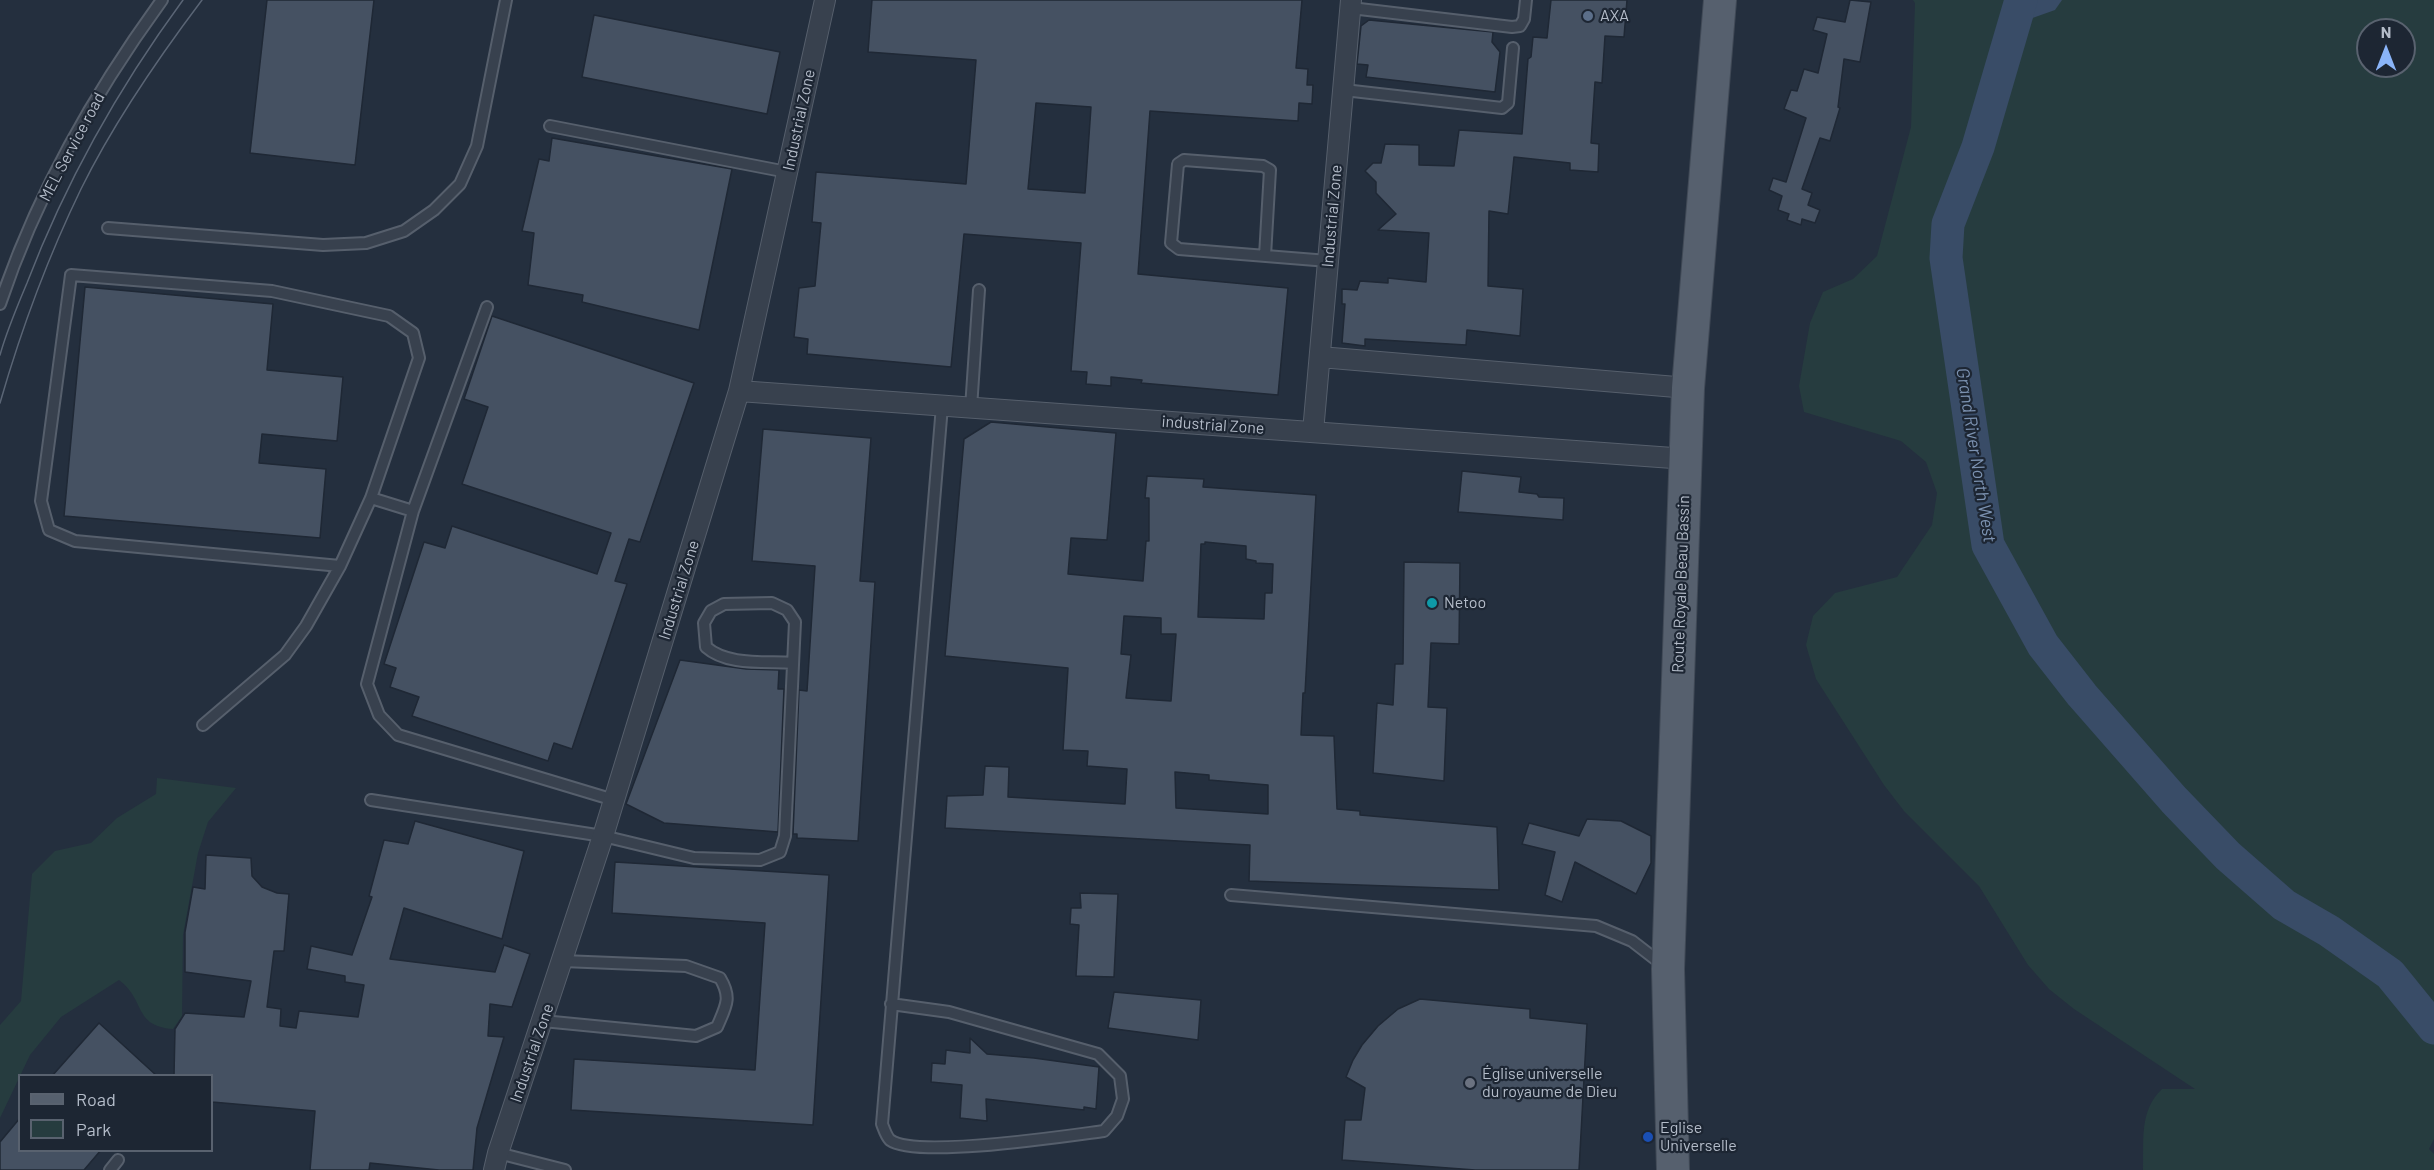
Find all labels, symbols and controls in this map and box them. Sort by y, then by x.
place label: AXA [1600,6,1629,26]
marker: AXA [1581,9,1595,23]
north arrow [2356,18,2416,78]
text: N [2381,22,2391,41]
street label: Industrial Zone [779,68,819,172]
street label: MEL Service road [35,89,109,205]
street label: Industrial Zone [1318,164,1346,268]
water label: Grand River North West [1952,366,2000,544]
street label: industrial Zone [1161,412,1265,438]
street label: Route Royale Beau Bassin [1668,495,1694,673]
street label: Industrial Zone [655,538,703,642]
place label: Netoo [1444,593,1486,613]
marker: Netoo [1425,596,1439,610]
street label: Industrial Zone [506,1001,558,1105]
place label: Église universelle du royaume de Dieu [1482,1064,1617,1102]
legend [18,1074,213,1152]
marker: Église universelle du royaume de Dieu [1463,1076,1477,1090]
text: Road [76,1088,116,1110]
text: Park [76,1118,111,1140]
place label: Eglise Universelle [1660,1118,1737,1156]
marker: Eglise Universelle [1641,1130,1655,1144]

